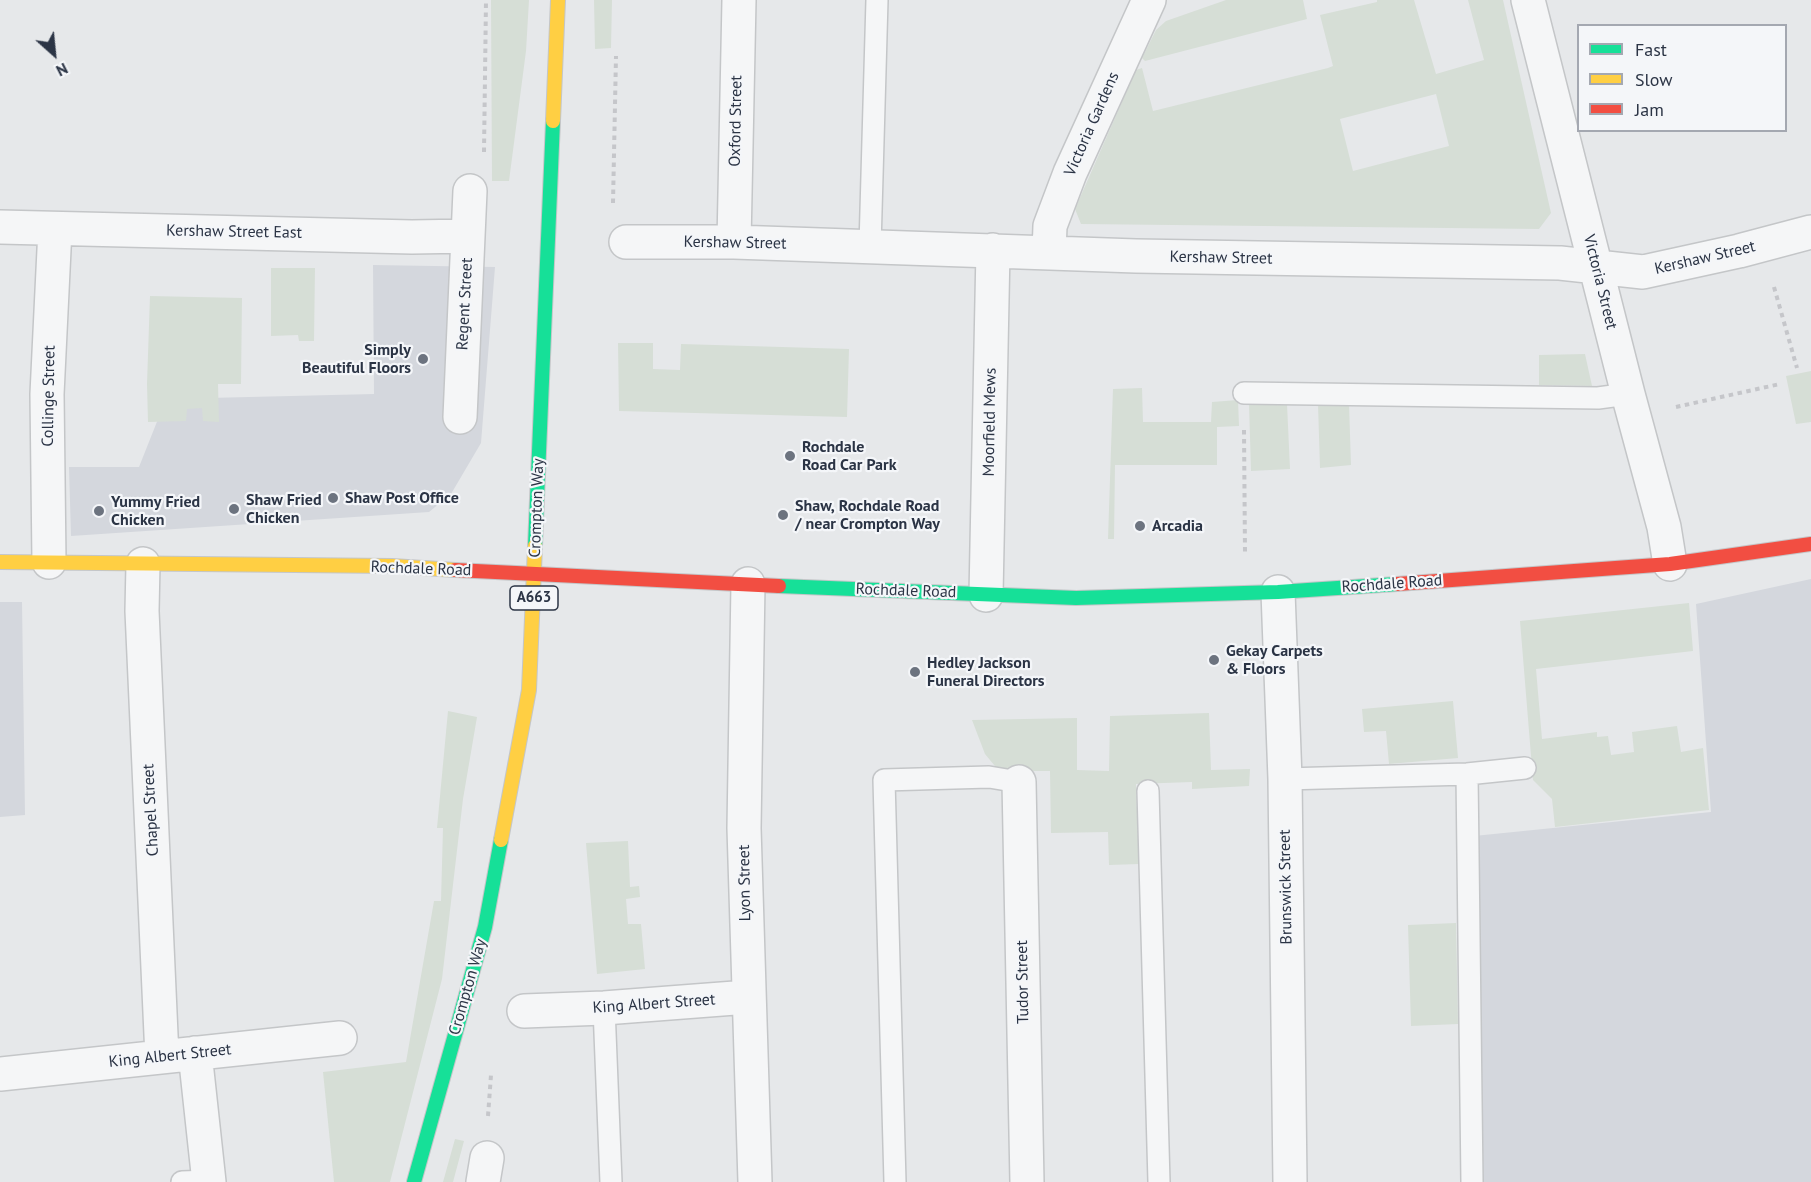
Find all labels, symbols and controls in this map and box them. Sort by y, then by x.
north arrow [24,24,84,84]
legend [1577,24,1787,132]
text: Fast [1635,38,1667,61]
text: N [53,59,71,81]
text: Slow [1635,68,1673,91]
street label: Victoria Gardens [1061,69,1123,179]
street label: Oxford Street [726,75,746,167]
text: Jam [1635,98,1664,121]
street label: Kershaw Street East [166,221,302,243]
street label: Kershaw Street [683,233,787,253]
street label: Victoria Street [1579,233,1621,331]
street label: Kershaw Street [1653,237,1757,279]
street label: Kershaw Street [1169,248,1273,268]
street label: Regent Street [453,257,477,351]
place label: Simply Beautiful Floors [302,340,411,378]
street label: Collinge Street [39,345,59,447]
marker: Simply Beautiful Floors [416,352,430,366]
street label: Moorfield Mews [979,368,1001,476]
place label: Rochdale Road Car Park [802,437,897,475]
marker: Rochdale Road Car Park [783,449,797,463]
street label: Crompton Way [526,458,548,558]
place label: Shaw Post Office [345,488,459,508]
place label: Shaw Fried Chicken [246,490,322,528]
marker: Shaw Post Office [326,491,340,505]
place label: Yummy Fried Chicken [111,492,200,530]
place label: Shaw, Rochdale Road / near Crompton Way [795,496,940,534]
marker: Shaw Fried Chicken [227,502,241,516]
marker: Yummy Fried Chicken [92,504,106,518]
marker: Shaw, Rochdale Road / near Crompton Way [776,508,790,522]
place label: Arcadia [1152,516,1203,536]
marker: Arcadia [1133,519,1147,533]
street label: Rochdale Road [370,558,472,580]
street label: Rochdale Road [1341,571,1443,597]
street label: Rochdale Road [855,580,957,602]
road number: A663 [510,586,558,610]
place label: Gekay Carpets & Floors [1226,641,1323,679]
place label: Hedley Jackson Funeral Directors [927,653,1045,691]
marker: Gekay Carpets & Floors [1207,653,1221,667]
marker: Hedley Jackson Funeral Directors [908,665,922,679]
street label: Chapel Street [139,763,163,857]
street label: Brunswick Street [1275,829,1297,945]
street label: Lyon Street [735,845,755,921]
street label: Crompton Way [445,937,491,1037]
street label: Tudor Street [1013,940,1033,1024]
street label: King Albert Street [592,990,716,1018]
street label: King Albert Street [108,1040,232,1072]

